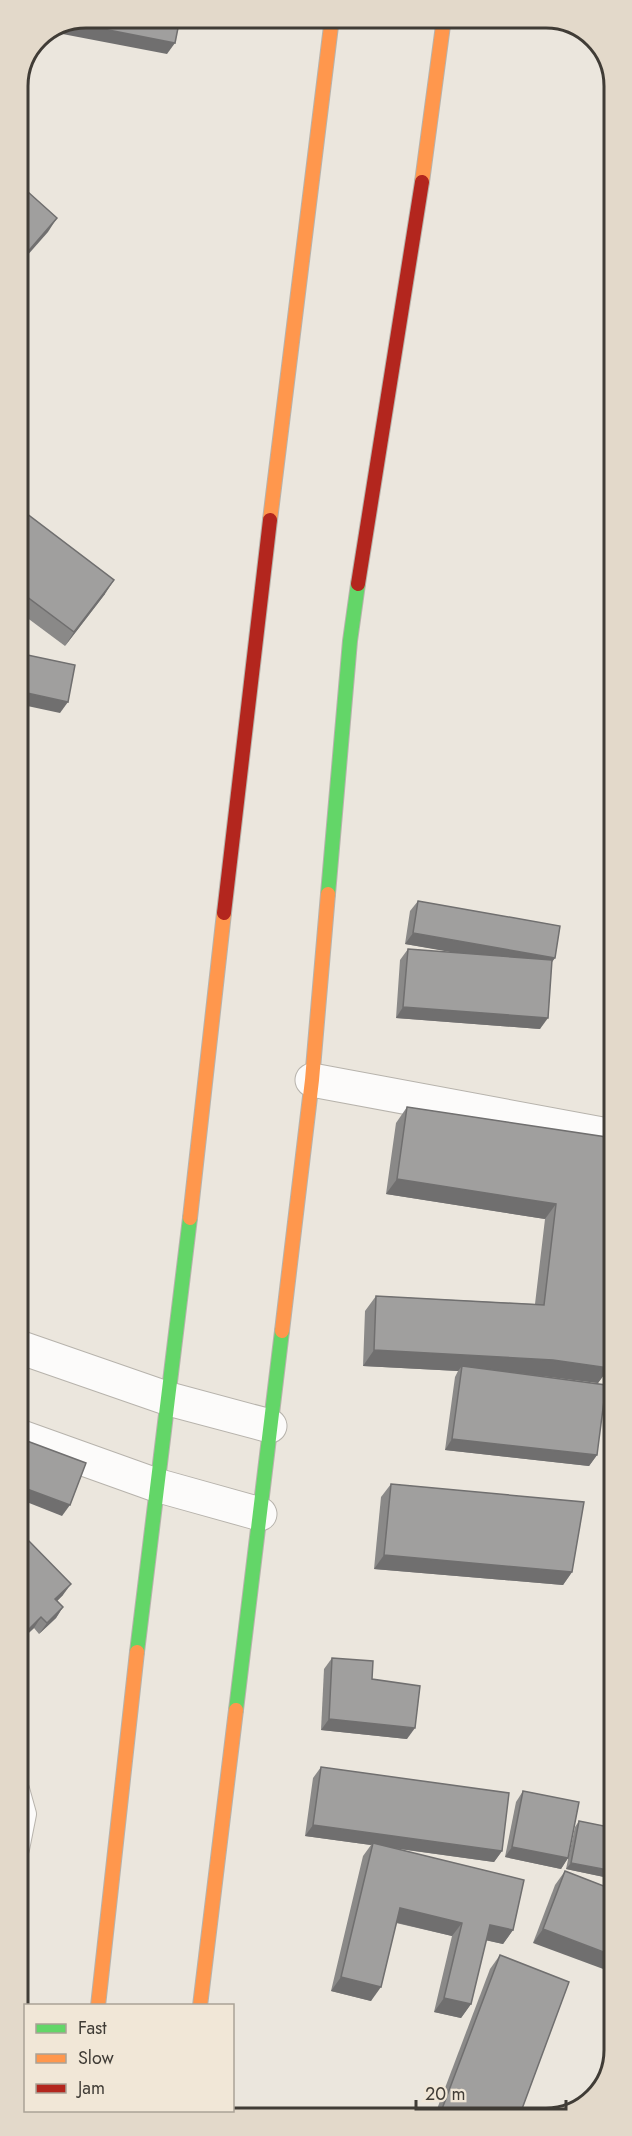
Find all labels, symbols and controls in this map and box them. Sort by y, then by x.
legend [24,2004,234,2112]
text: Fast [78,2015,107,2041]
text: Slow [78,2045,115,2071]
scale bar [416,2073,566,2111]
text: Jam [76,2075,105,2101]
text: 20 m [425,2081,465,2107]

